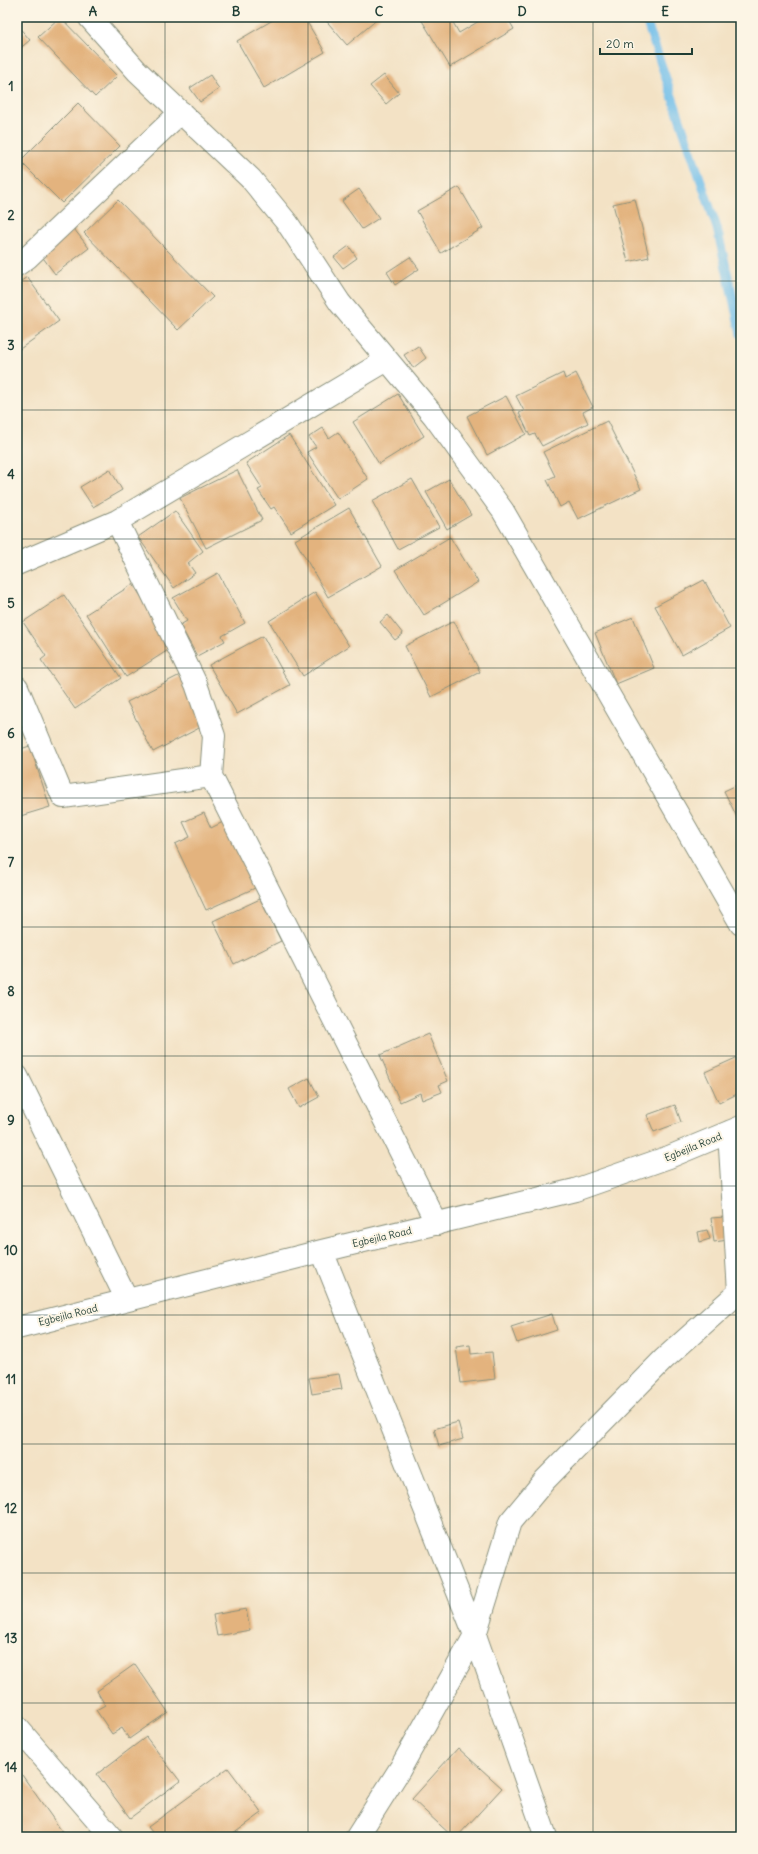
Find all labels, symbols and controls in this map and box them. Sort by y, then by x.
text: A [89,3,98,20]
text: B [232,3,241,20]
text: C [375,3,384,20]
text: D [517,3,527,20]
text: E [661,3,669,20]
scale bar [600,30,692,56]
text: 20 m [606,36,634,51]
text: 1 [8,78,14,95]
text: 2 [7,207,15,224]
text: 3 [7,337,15,354]
text: 4 [7,466,15,483]
text: 5 [7,595,15,612]
text: 6 [7,725,15,742]
text: 7 [8,854,15,871]
text: 8 [7,983,15,1000]
text: 9 [7,1112,15,1129]
street label: Egbejila Road [663,1130,724,1164]
street label: Egbejila Road [351,1224,413,1250]
text: 10 [4,1242,18,1259]
street label: Egbejila Road [37,1301,99,1329]
text: 11 [6,1371,16,1388]
text: 12 [5,1500,17,1517]
text: 13 [5,1630,17,1647]
text: 14 [5,1759,18,1776]

